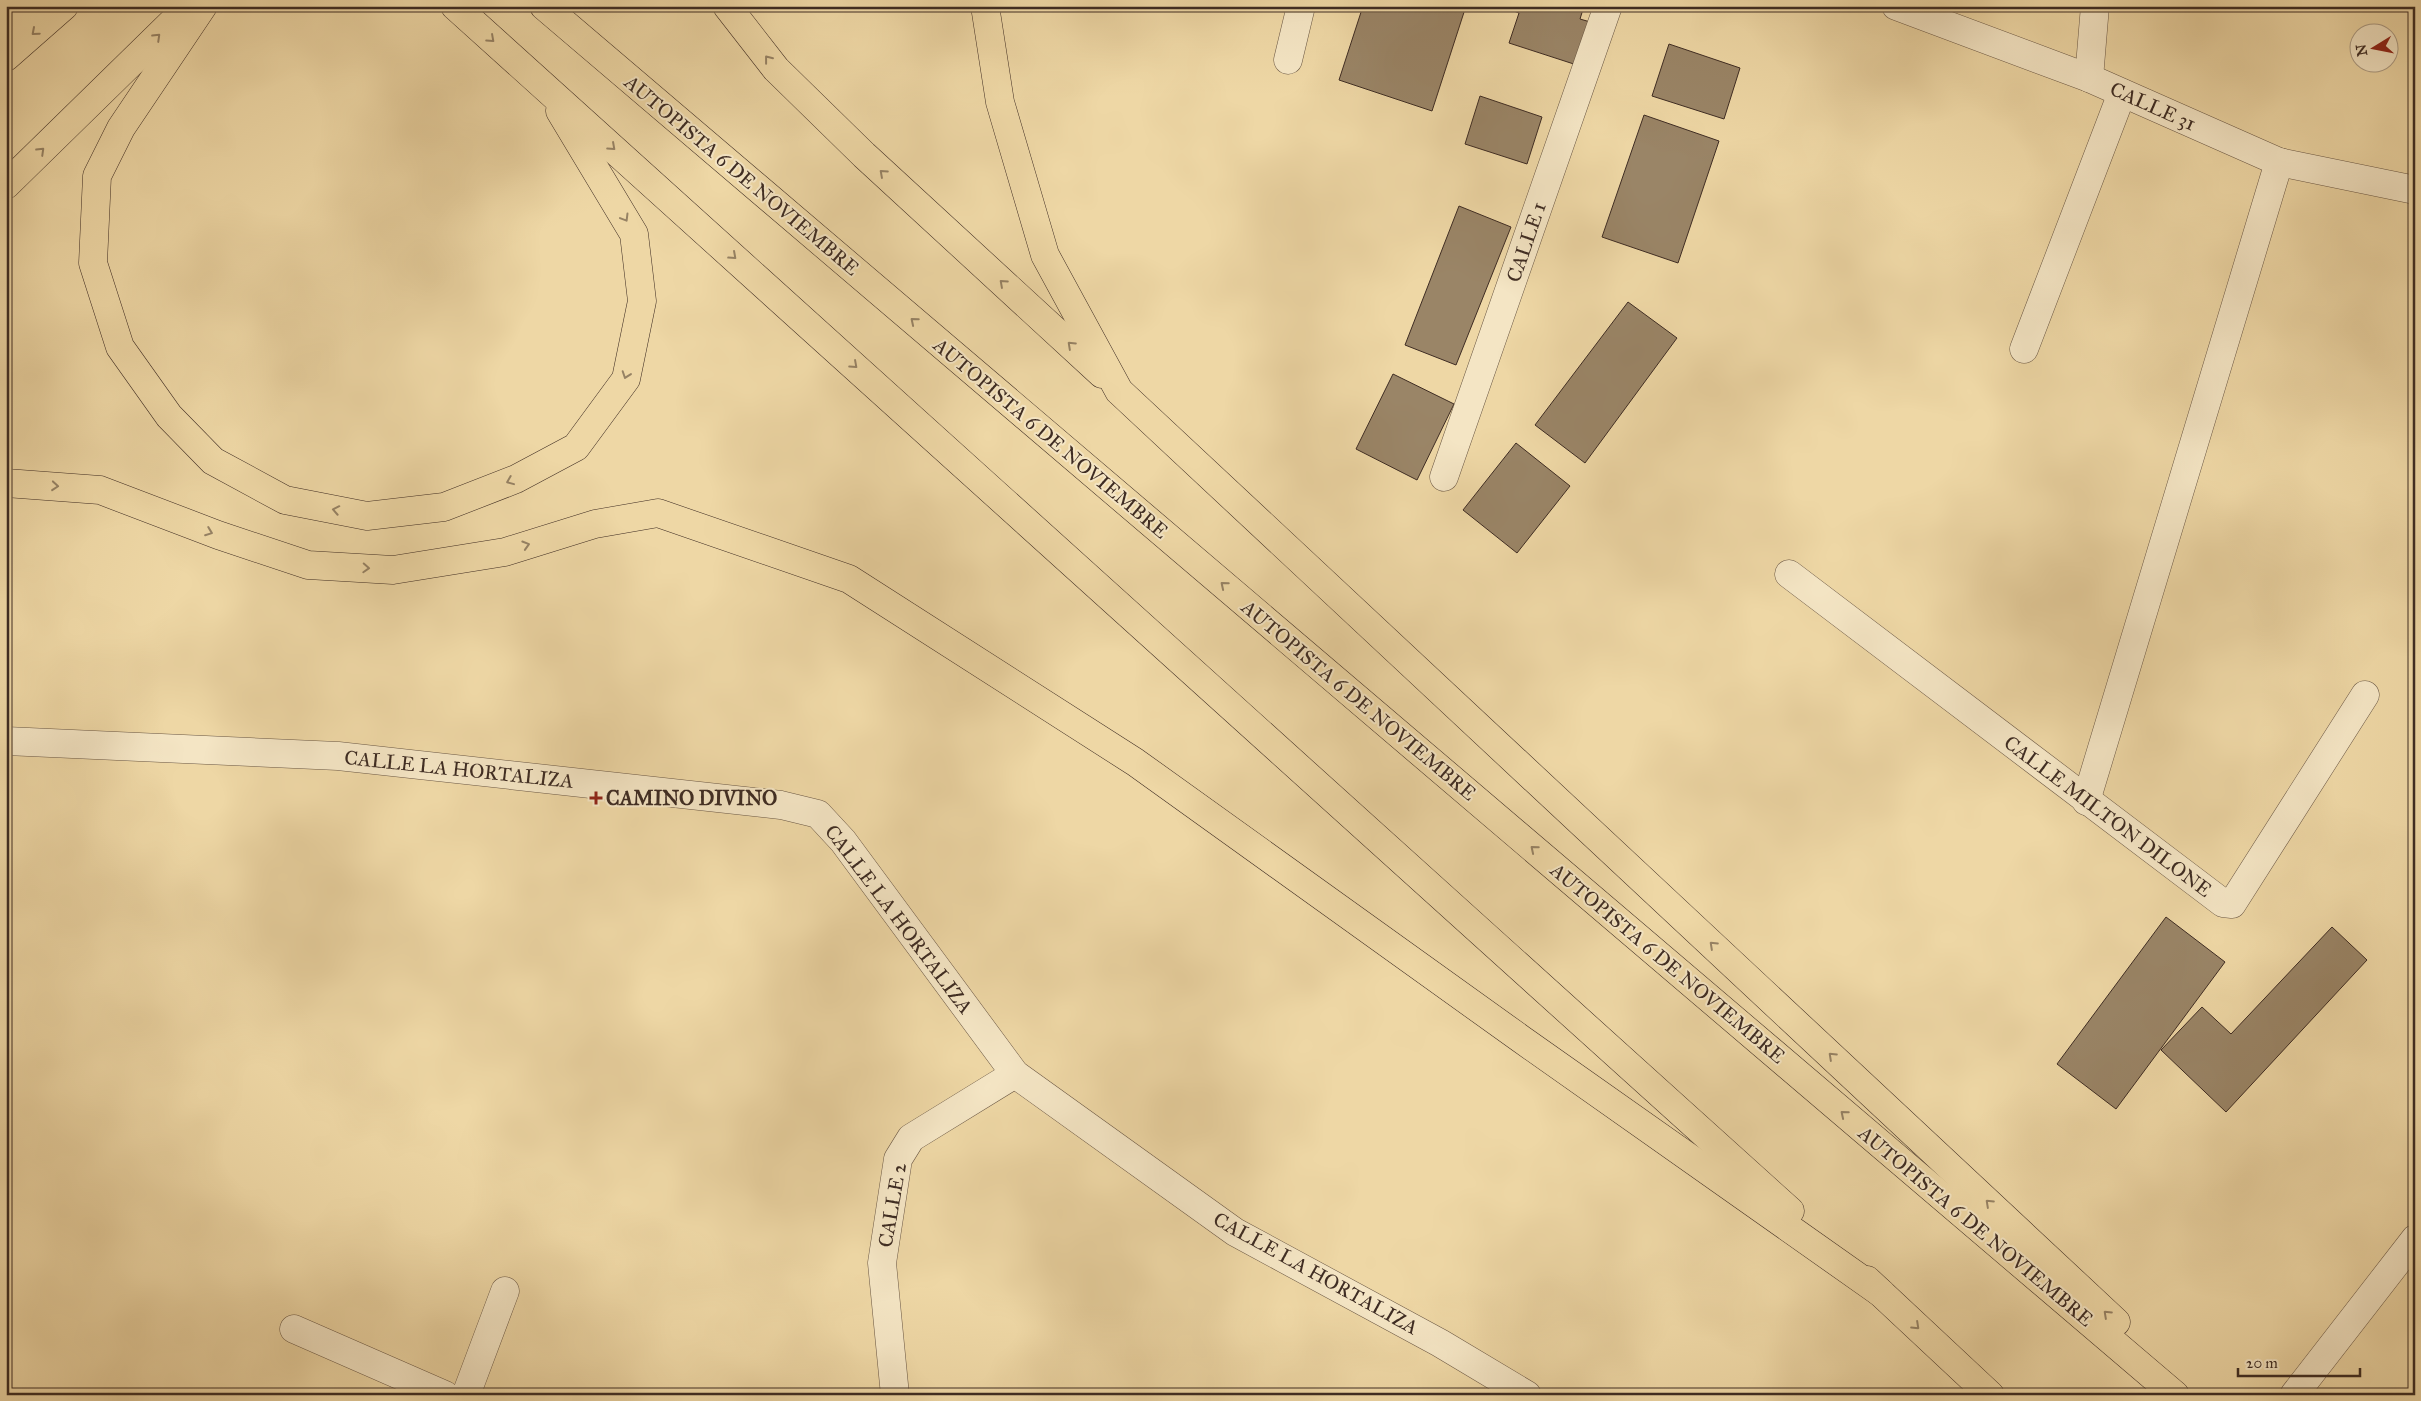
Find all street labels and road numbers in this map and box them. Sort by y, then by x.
street label: AUTOPISTA 6 DE NOVIEMBRE [619,69,864,280]
street label: CALLE 31 [2106,76,2200,136]
street label: CALLE 1 [1501,199,1551,285]
street label: AUTOPISTA 6 DE NOVIEMBRE [928,332,1173,543]
street label: AUTOPISTA 6 DE NOVIEMBRE [1236,594,1481,805]
street label: CALLE MILTON DILONE [1999,730,2217,902]
street label: CALLE LA HORTALIZA [343,745,575,793]
street label: CALLE LA HORTALIZA [820,820,978,1019]
street label: AUTOPISTA 6 DE NOVIEMBRE [1545,857,1790,1068]
street label: AUTOPISTA 6 DE NOVIEMBRE [1853,1120,2098,1331]
street label: CALLE 2 [873,1161,911,1249]
street label: CALLE LA HORTALIZA [1209,1207,1423,1340]

